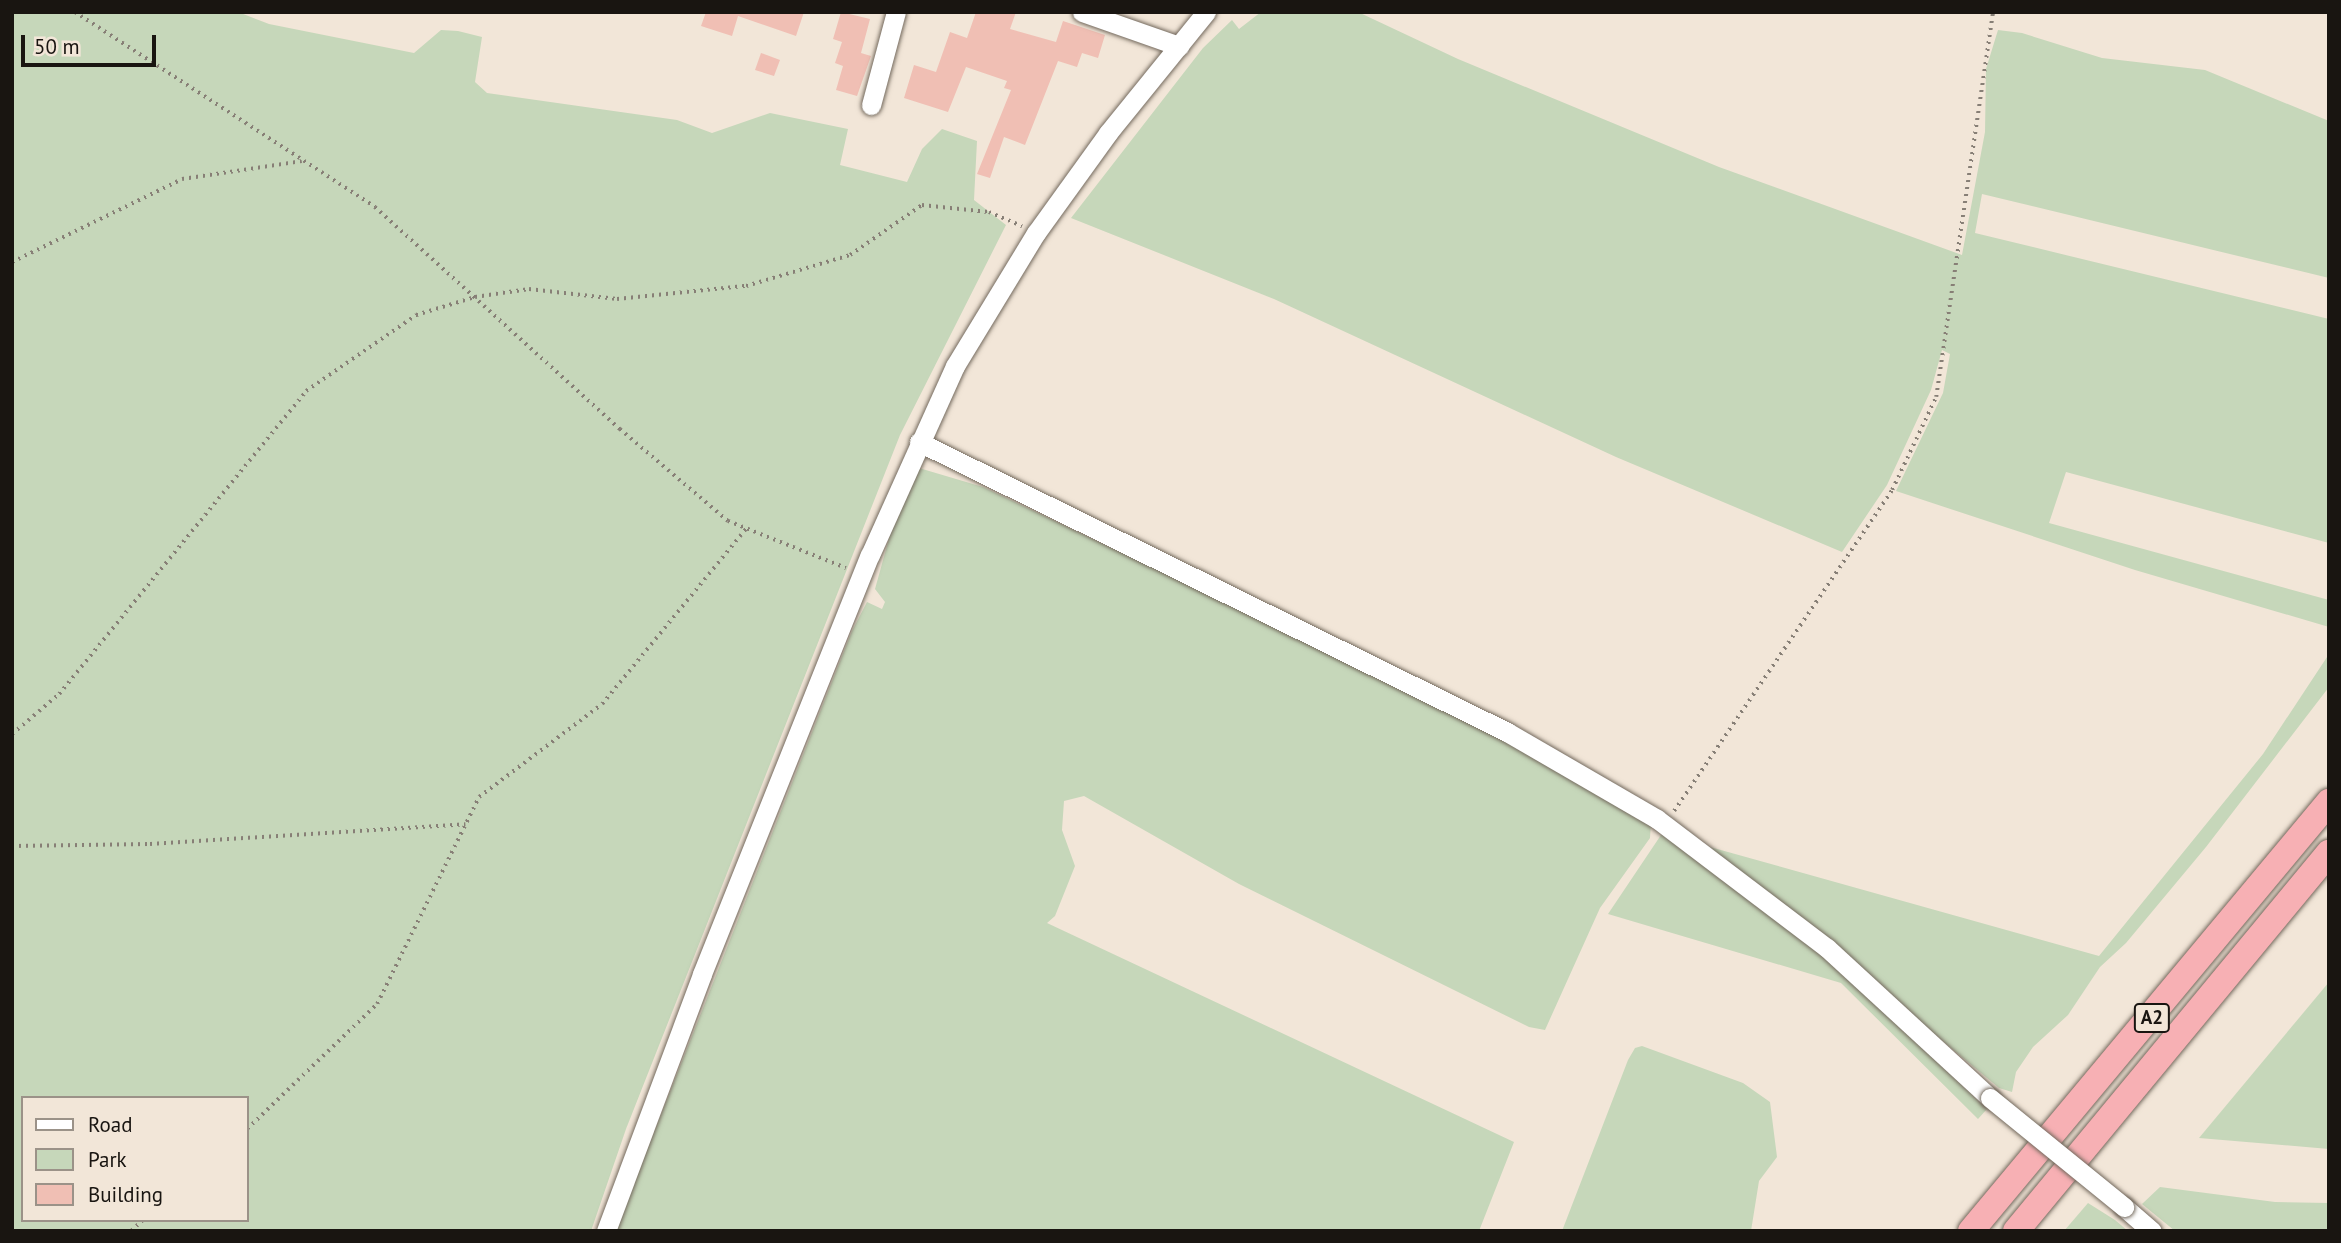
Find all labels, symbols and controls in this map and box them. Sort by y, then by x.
scale bar [24,21,159,65]
text: 50 m [34,33,80,60]
road number: A2 [2133,1002,2171,1034]
legend [21,1096,248,1222]
text: Road [88,1111,132,1138]
text: Park [88,1146,127,1173]
text: Building [88,1181,163,1208]

